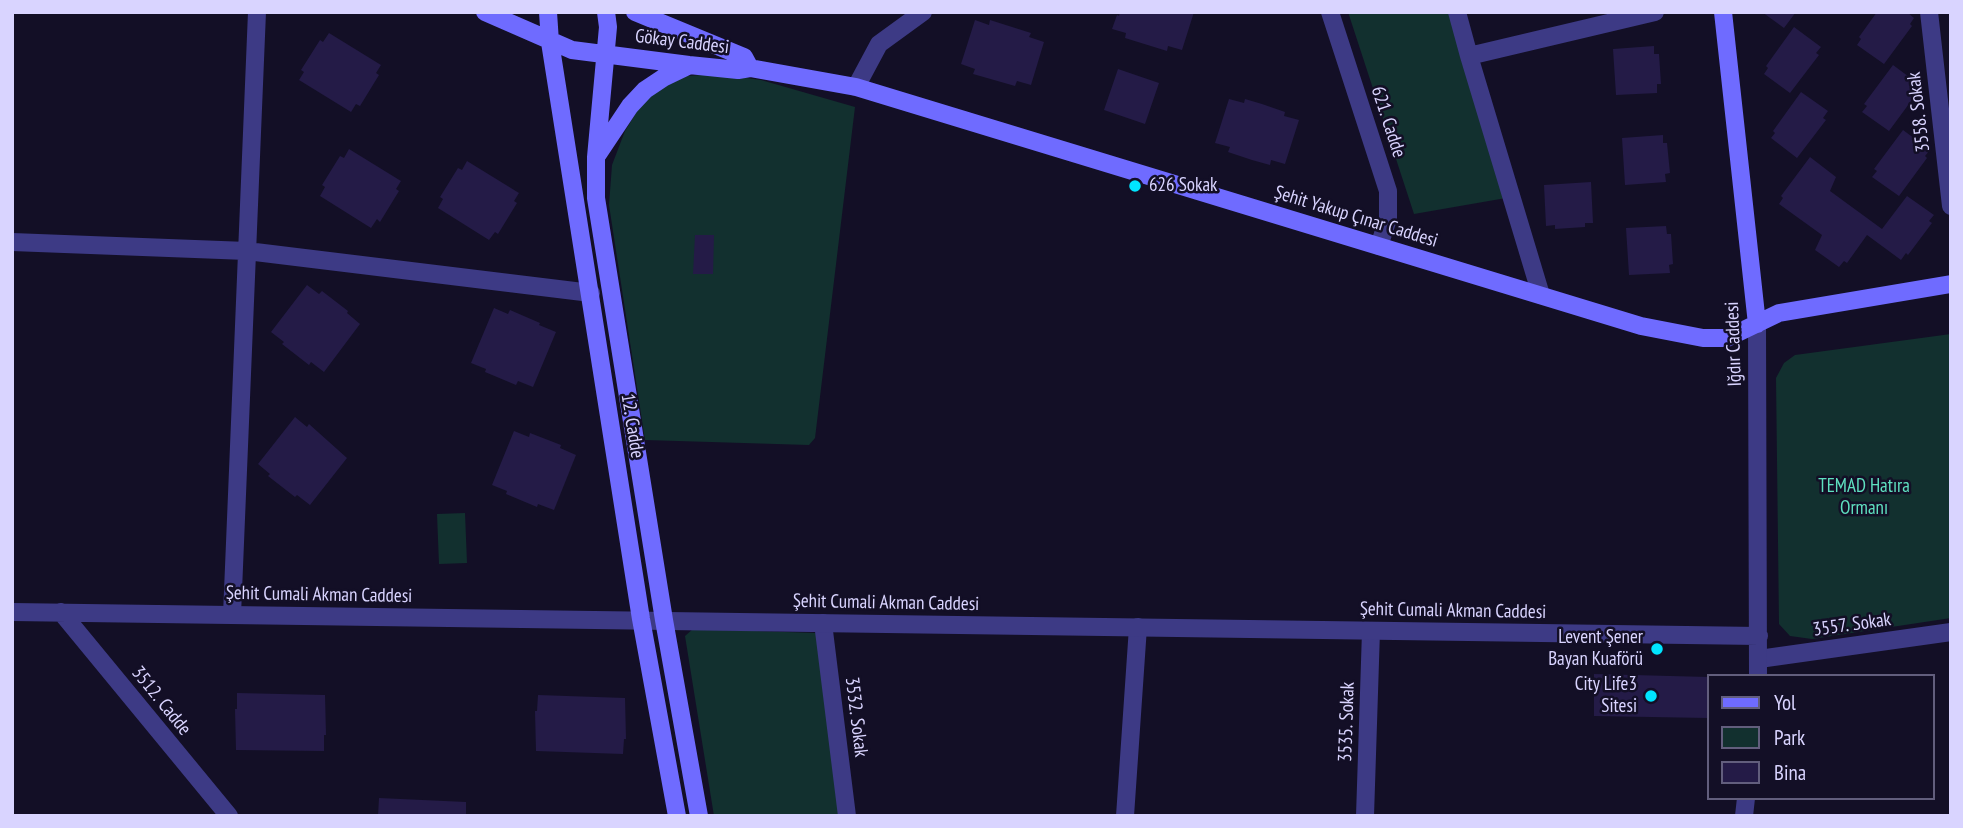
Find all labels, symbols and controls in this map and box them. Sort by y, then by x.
street label: Gökay Caddesi [634,25,730,59]
street label: 3558. Sokak [1903,71,1935,153]
street label: 621. Cadde [1366,84,1410,160]
place label: 626 Sokak [1149,175,1217,197]
marker: 626 Sokak [1127,178,1143,194]
street label: Şehit Yakup Çınar Caddesi [1272,181,1440,253]
street label: Iğdır Caddesi [1721,301,1747,387]
street label: 12. Cadde [616,392,648,460]
park label: TEMAD Hatıra Ormanı [1818,476,1910,520]
street label: Şehit Cumali Akman Caddesi [226,582,412,608]
street label: Şehit Cumali Akman Caddesi [793,590,979,616]
street label: Şehit Cumali Akman Caddesi [1360,598,1546,624]
street label: 3557. Sokak [1812,608,1892,642]
place label: Levent Şener Bayan Kuaförü [1548,627,1643,671]
marker: Levent Şener Bayan Kuaförü [1649,641,1665,657]
street label: 3512. Cadde [126,662,196,740]
place label: City Life3 Sitesi [1575,674,1637,718]
legend [1708,674,1935,800]
street label: 3532. Sokak [840,676,872,758]
street label: 3535. Sokak [1334,681,1360,763]
marker: City Life3 Sitesi [1643,688,1659,704]
text: Yol [1774,689,1796,716]
text: Park [1774,724,1805,751]
text: Bina [1774,759,1806,786]

